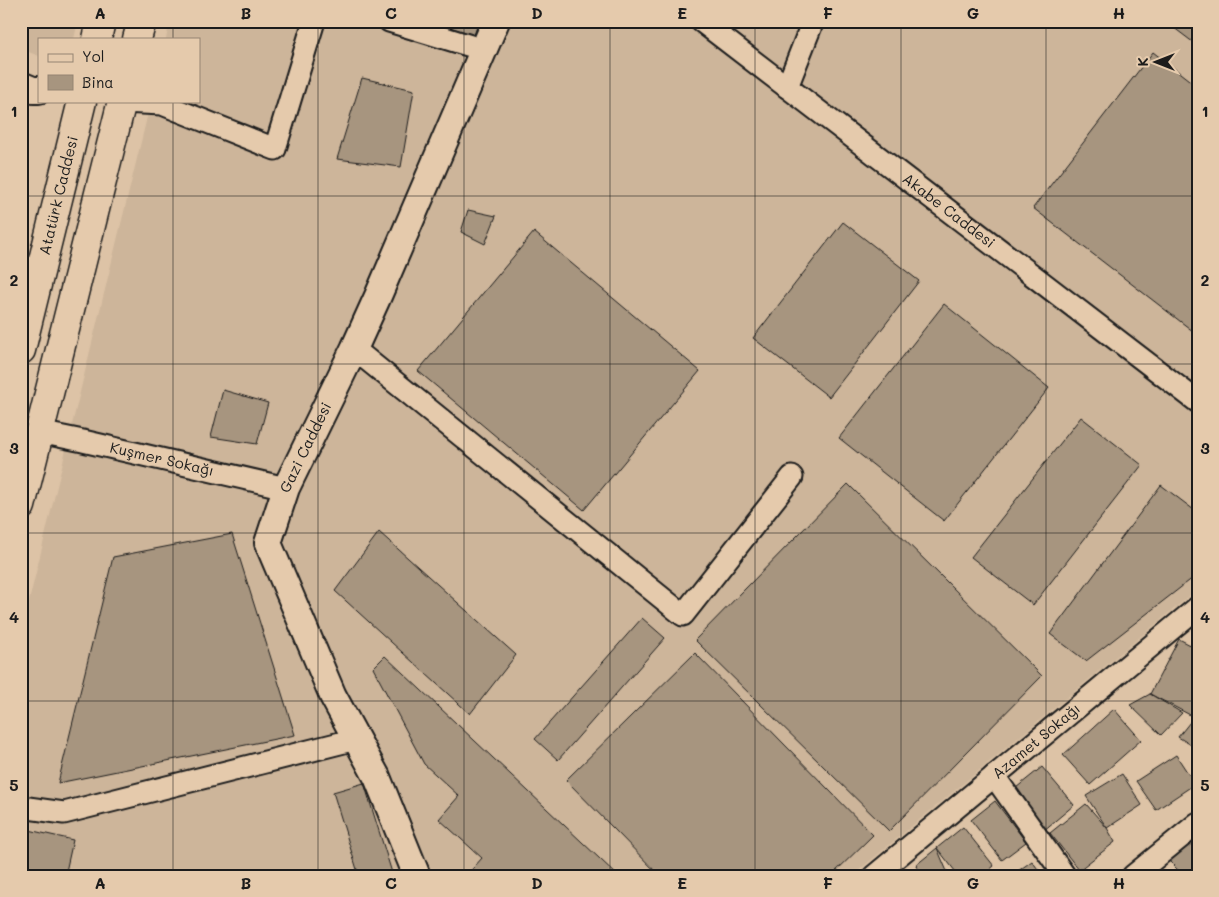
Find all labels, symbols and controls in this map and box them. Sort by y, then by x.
text: A [94,2,106,23]
text: B [241,2,251,23]
text: C [385,2,397,23]
text: D [531,2,543,23]
text: E [677,2,687,23]
text: F [823,2,833,23]
text: G [967,2,979,23]
text: H [1113,2,1125,23]
legend [38,38,200,102]
north arrow [1132,38,1182,88]
text: Yol [82,46,105,66]
text: K [1133,57,1152,67]
text: Bina [82,72,114,92]
text: 1 [10,100,18,121]
text: 1 [1201,100,1209,121]
street label: Atatürk Caddesi [34,134,82,257]
street label: Akabe Caddesi [899,168,1000,252]
text: 2 [10,269,19,290]
text: 2 [1201,269,1210,290]
street label: Gazi Caddesi [274,399,335,496]
text: 3 [9,437,19,458]
street label: Kuşmer Sokağı [108,437,216,480]
text: 3 [1200,437,1210,458]
text: 4 [9,606,19,627]
text: 4 [1200,606,1210,627]
street label: Azamet Sokağı [987,698,1084,783]
text: 5 [9,774,19,795]
text: 5 [1200,774,1210,795]
text: A [94,872,106,893]
text: B [241,872,251,893]
text: C [385,872,397,893]
text: D [531,872,543,893]
text: E [677,872,687,893]
text: F [823,872,833,893]
text: G [967,872,979,893]
text: H [1113,872,1125,893]

